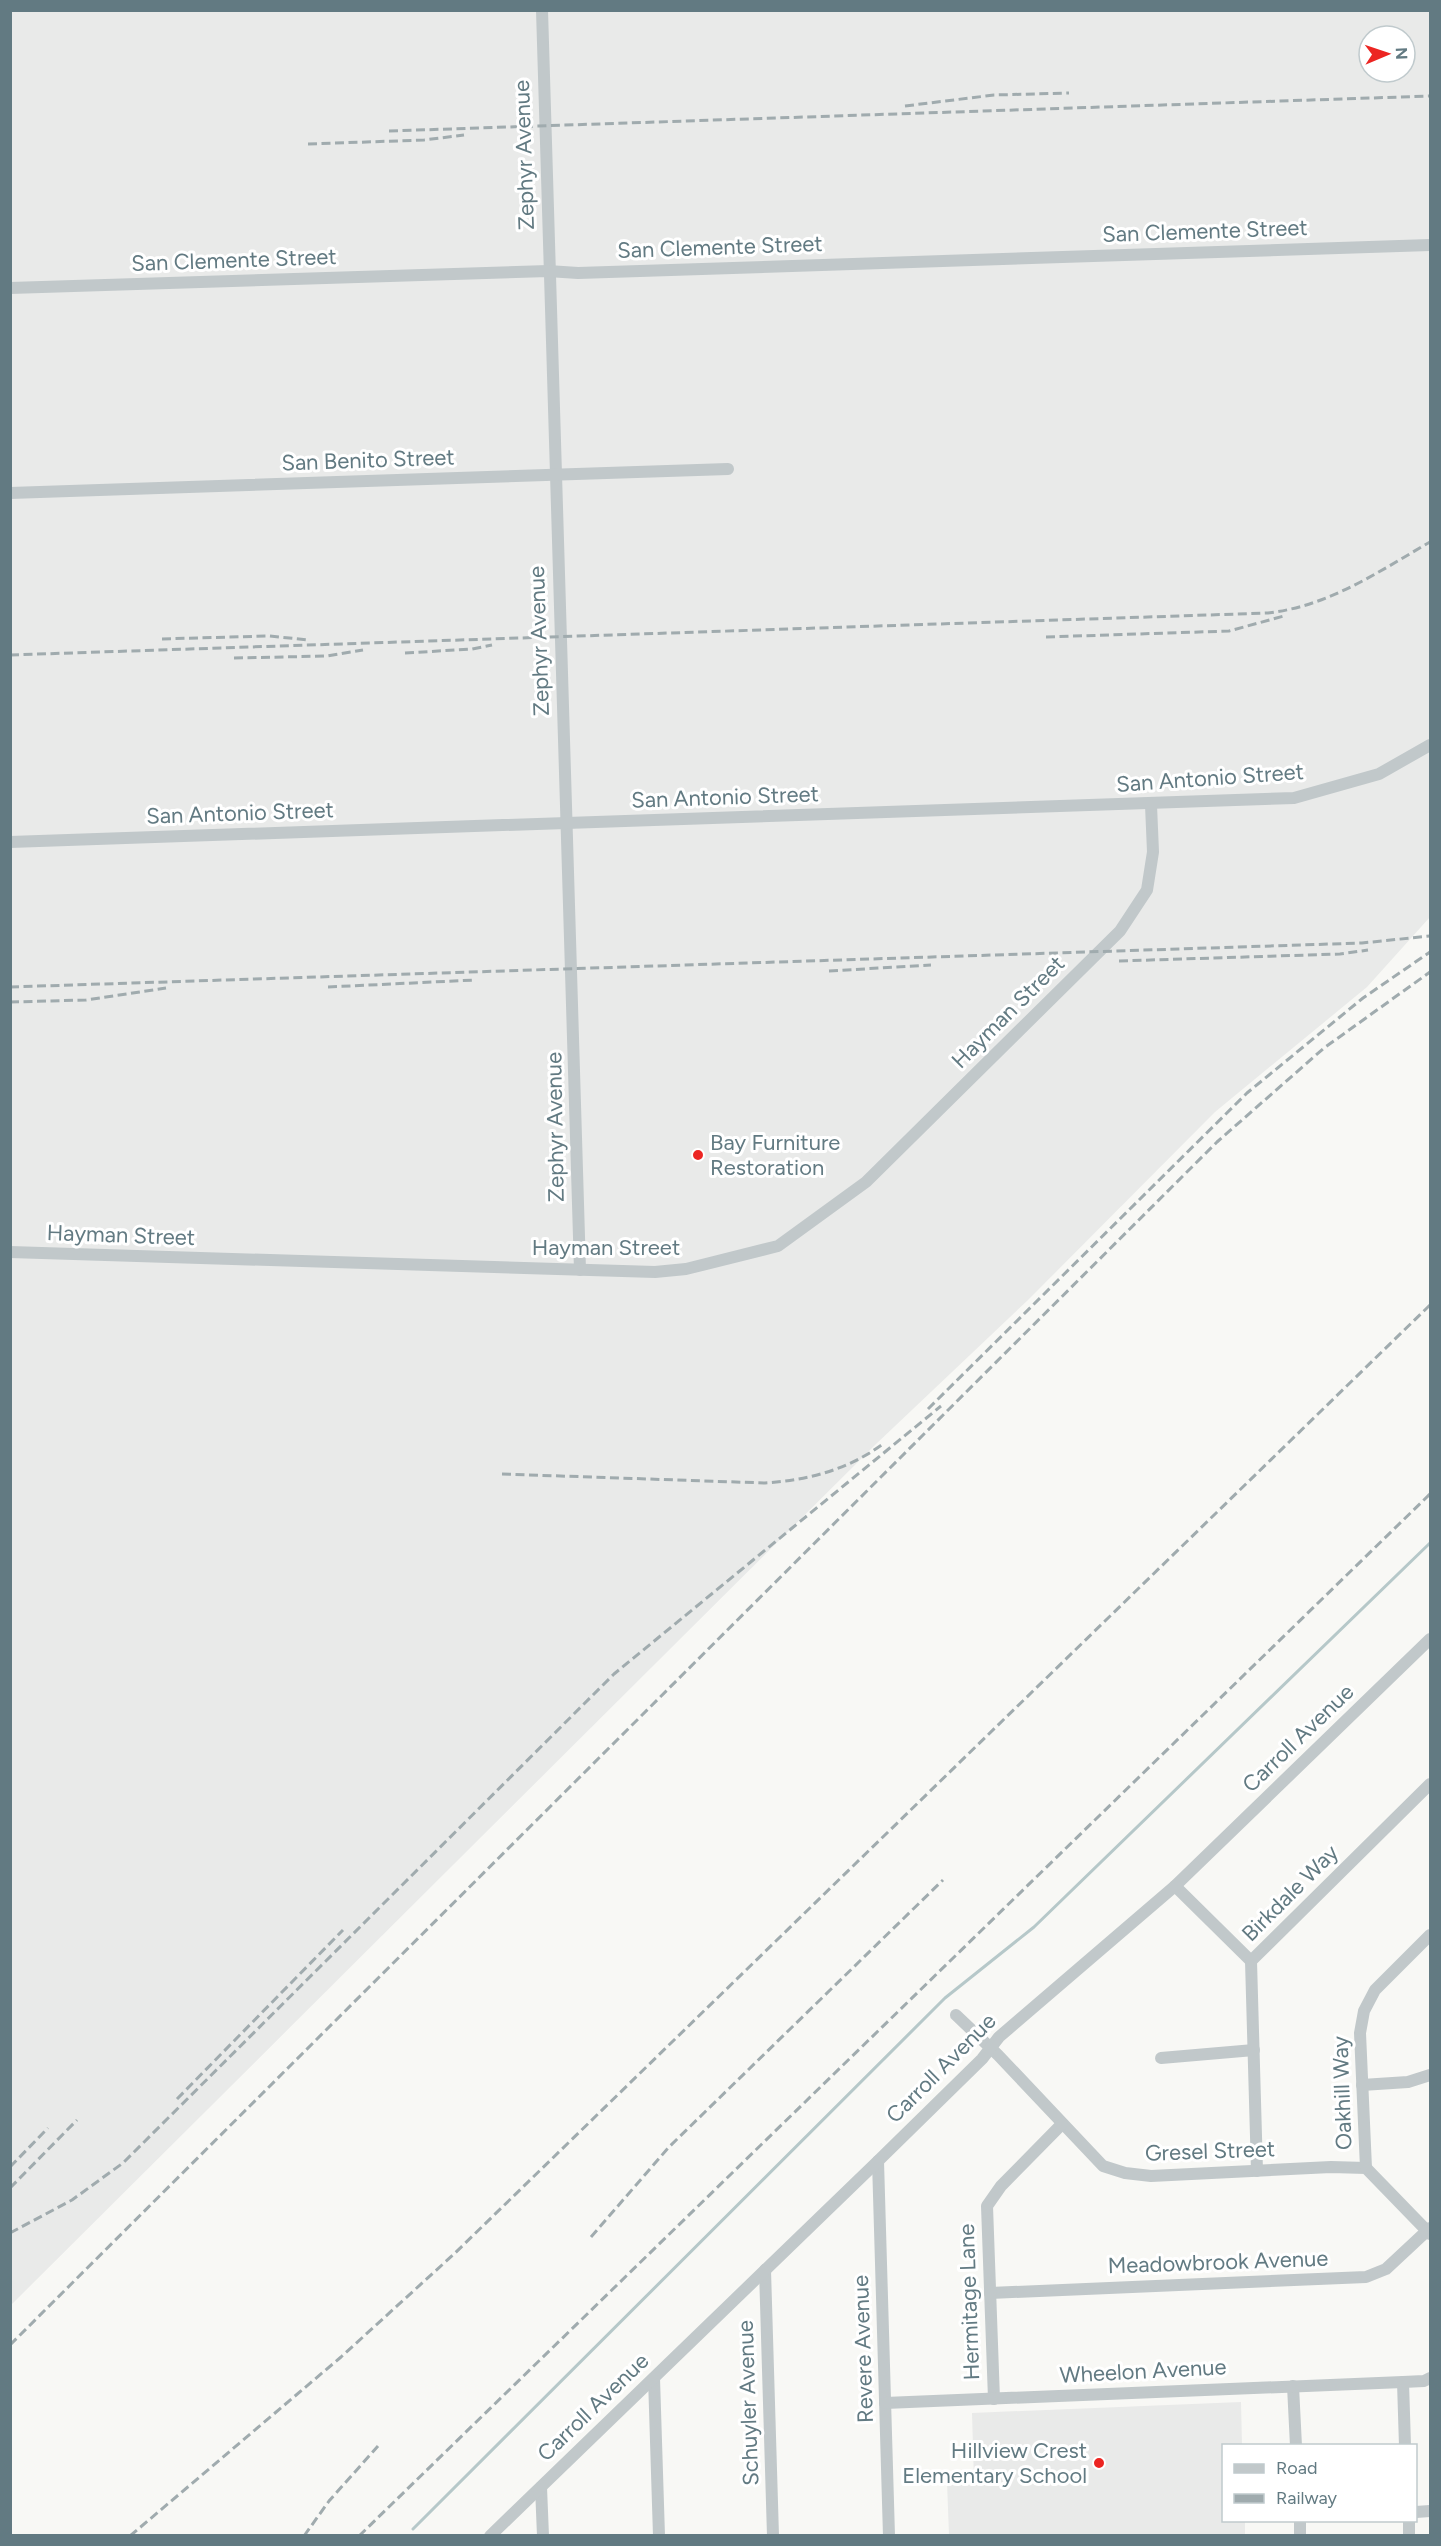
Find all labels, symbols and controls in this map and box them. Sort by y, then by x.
north arrow [1357,24,1417,84]
text: N [1392,47,1411,60]
street label: Zephyr Avenue [508,80,540,230]
street label: San Clemente Street [1102,214,1308,248]
street label: San Clemente Street [617,230,823,264]
street label: San Clemente Street [131,243,337,277]
street label: San Benito Street [281,443,455,477]
street label: Zephyr Avenue [523,566,555,716]
street label: San Antonio Street [1115,758,1305,798]
street label: San Antonio Street [631,780,819,814]
street label: San Antonio Street [146,796,334,830]
street label: Hayman Street [946,950,1070,1074]
street label: Zephyr Avenue [540,1052,570,1202]
place label: Bay Furniture Restoration [710,1129,840,1181]
marker: Bay Furniture Restoration [691,1148,705,1162]
street label: Hayman Street [46,1219,196,1251]
street label: Hayman Street [532,1234,680,1261]
street label: Carroll Avenue [1237,1678,1359,1798]
street label: Birkdale Way [1236,1839,1344,1947]
street label: Carroll Avenue [880,2007,1002,2129]
street label: Oakhill Way [1326,2035,1357,2151]
street label: Gresel Street [1144,2135,1276,2167]
street label: Hermitage Lane [953,2223,985,2381]
street label: Meadowbrook Avenue [1107,2245,1329,2279]
street label: Revere Avenue [847,2275,879,2423]
street label: Schuyler Avenue [732,2320,764,2486]
street label: Carroll Avenue [532,2347,654,2467]
street label: Wheelon Avenue [1059,2353,1227,2389]
place label: Hillview Crest Elementary School [902,2437,1087,2489]
legend [1222,2444,1417,2522]
marker: Hillview Crest Elementary School [1092,2456,1106,2470]
text: Road [1276,2457,1317,2479]
text: Railway [1276,2487,1338,2509]

